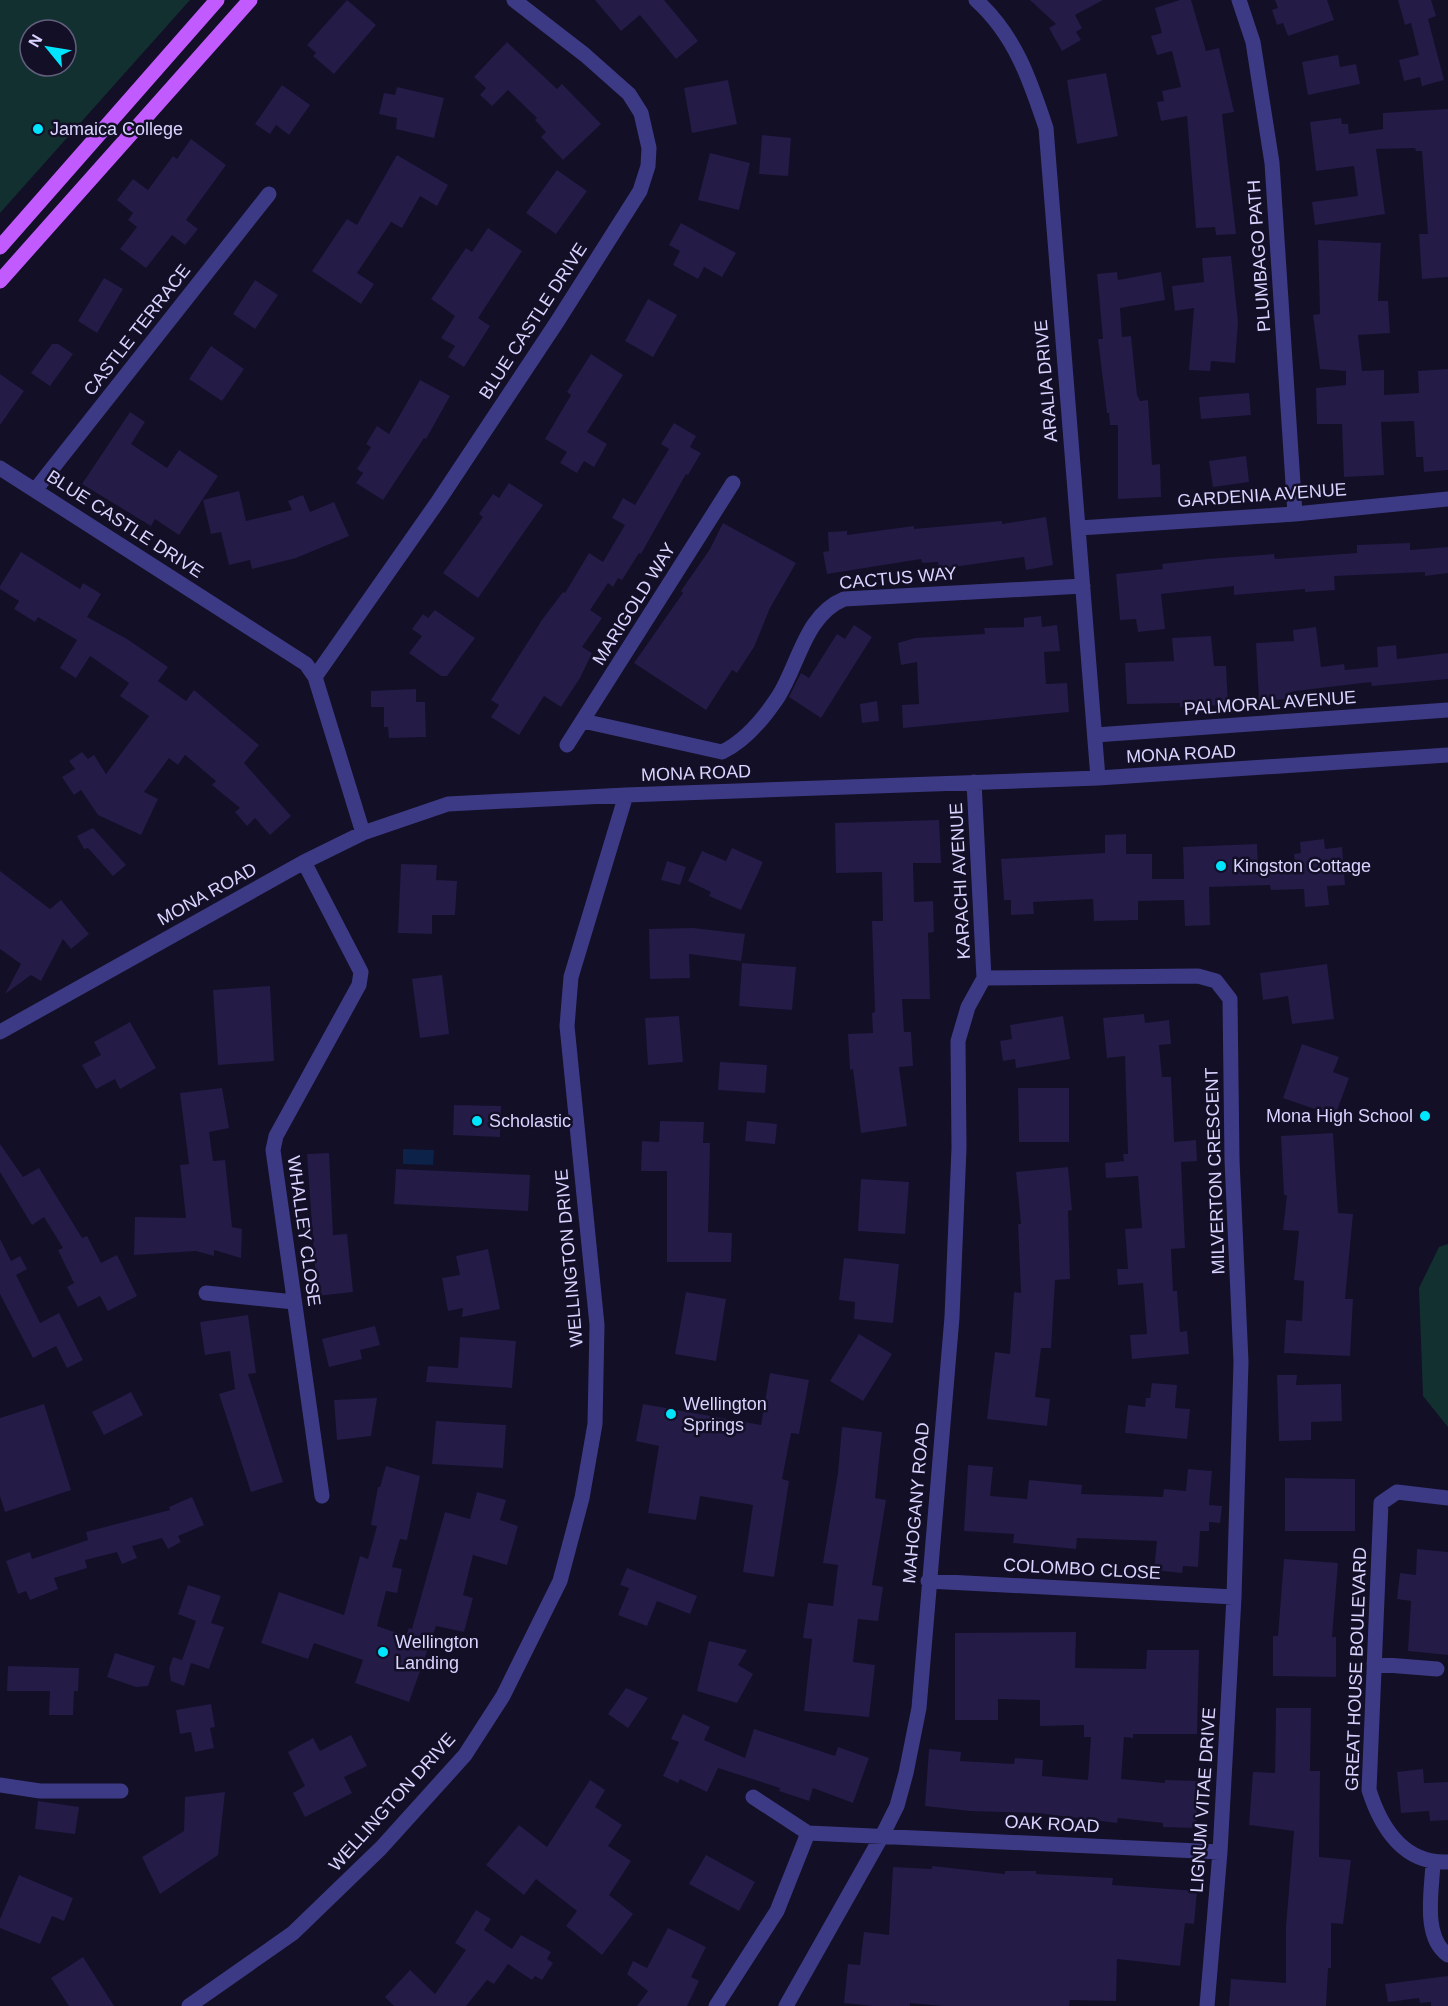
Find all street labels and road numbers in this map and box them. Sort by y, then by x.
street label: PLUMBAGO PATH [1244,179,1274,333]
street label: BLUE CASTLE DRIVE [475,239,591,403]
street label: CASTLE TERRACE [80,261,194,399]
street label: ARALIA DRIVE [1031,319,1061,443]
street label: BLUE CASTLE DRIVE [43,466,207,582]
street label: GARDENIA AVENUE [1177,479,1347,511]
street label: MARIGOLD WAY [588,539,680,669]
street label: CACTUS WAY [838,563,958,593]
street label: PALMORAL AVENUE [1183,687,1357,719]
street label: MONA ROAD [1126,741,1236,767]
street label: MONA ROAD [641,761,751,785]
street label: KARACHI AVENUE [946,802,974,960]
street label: MONA ROAD [154,859,260,929]
street label: MILVERTON CRESCENT [1201,1067,1229,1275]
street label: WHALLEY CLOSE [284,1154,324,1308]
street label: WELLINGTON DRIVE [551,1168,587,1348]
street label: MAHOGANY ROAD [899,1422,933,1584]
street label: GREAT HOUSE BOULEVARD [1342,1547,1370,1791]
street label: COLOMBO CLOSE [1003,1555,1161,1583]
street label: LIGNUM VITAE DRIVE [1187,1707,1219,1893]
street label: WELLINGTON DRIVE [325,1729,459,1875]
street label: OAK ROAD [1004,1812,1100,1836]

